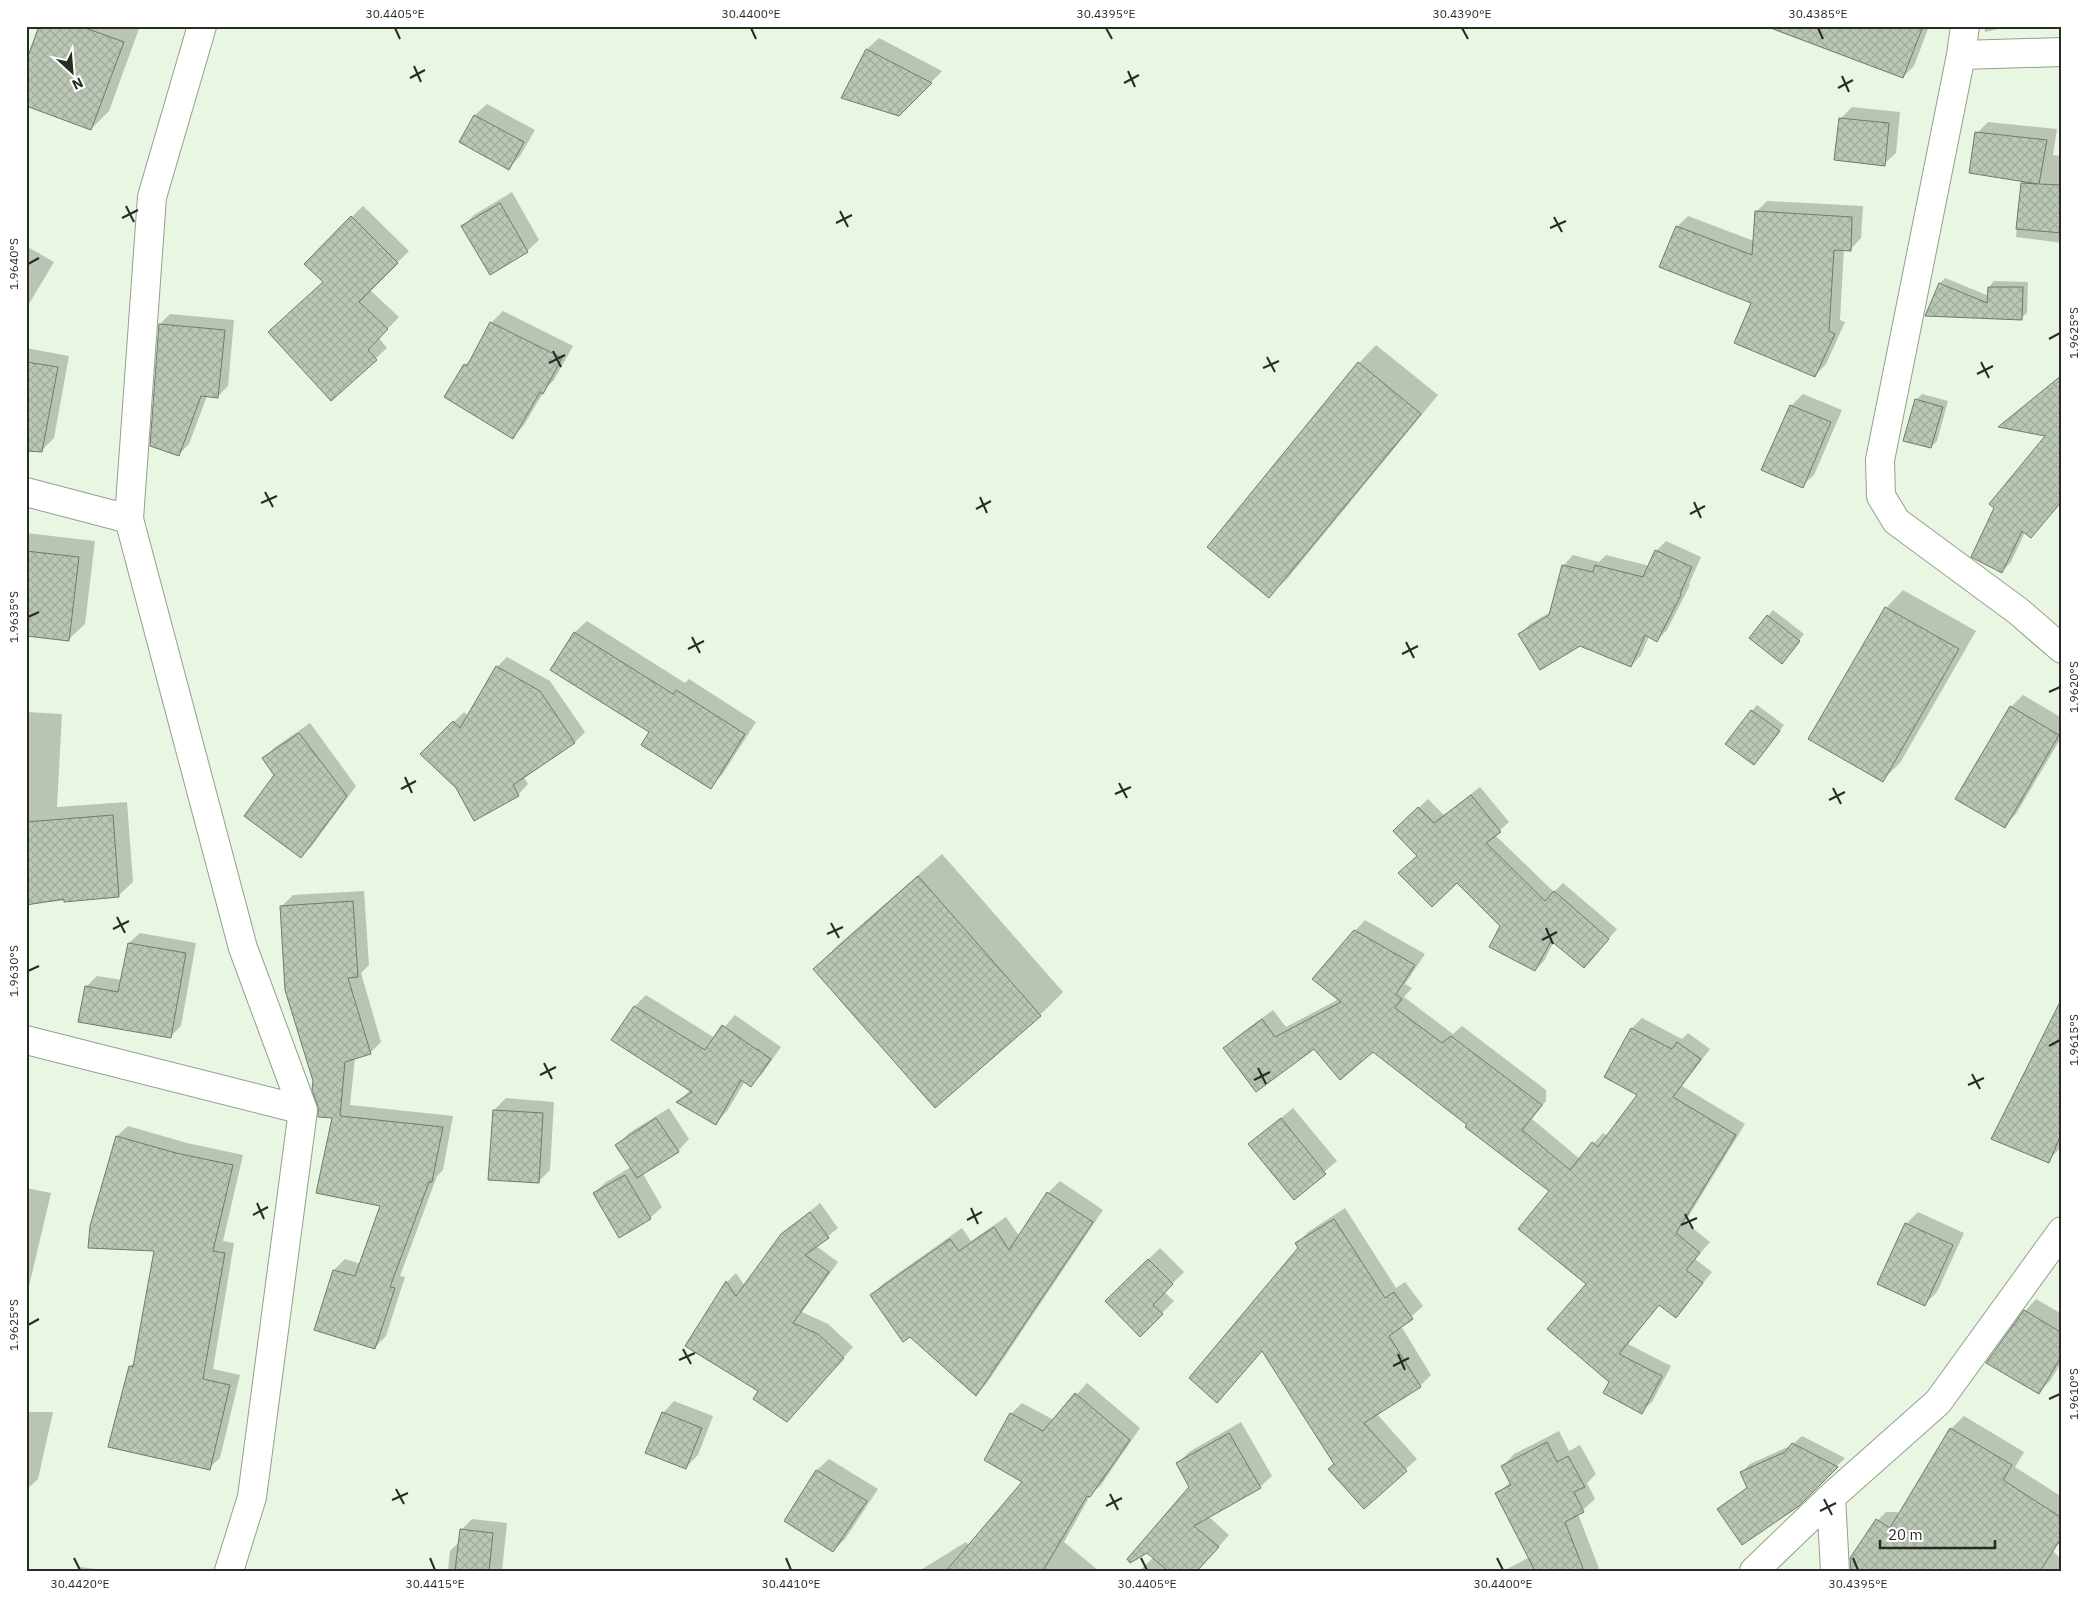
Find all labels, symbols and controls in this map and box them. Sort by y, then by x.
text: 30.4405°E [365,6,425,21]
text: 30.4400°E [721,6,781,21]
text: 30.4395°E [1076,6,1136,21]
text: 30.4390°E [1432,6,1492,21]
text: 30.4385°E [1788,6,1848,21]
north arrow [48,48,98,98]
text: N [69,73,86,94]
text: 1.9640°S [6,238,21,290]
text: 1.9625°S [2066,307,2081,359]
text: 1.9635°S [6,591,21,643]
text: 1.9620°S [2066,661,2081,713]
text: 1.9630°S [6,945,21,997]
text: 1.9615°S [2066,1014,2081,1066]
text: 1.9625°S [6,1299,21,1351]
text: 1.9610°S [2066,1368,2081,1420]
scale bar [1880,1517,1996,1549]
text: 20 m [1888,1525,1923,1544]
text: 30.4420°E [50,1576,110,1591]
text: 30.4415°E [405,1576,465,1591]
text: 30.4410°E [761,1576,821,1591]
text: 30.4405°E [1117,1576,1177,1591]
text: 30.4400°E [1473,1576,1533,1591]
text: 30.4395°E [1828,1576,1888,1591]

